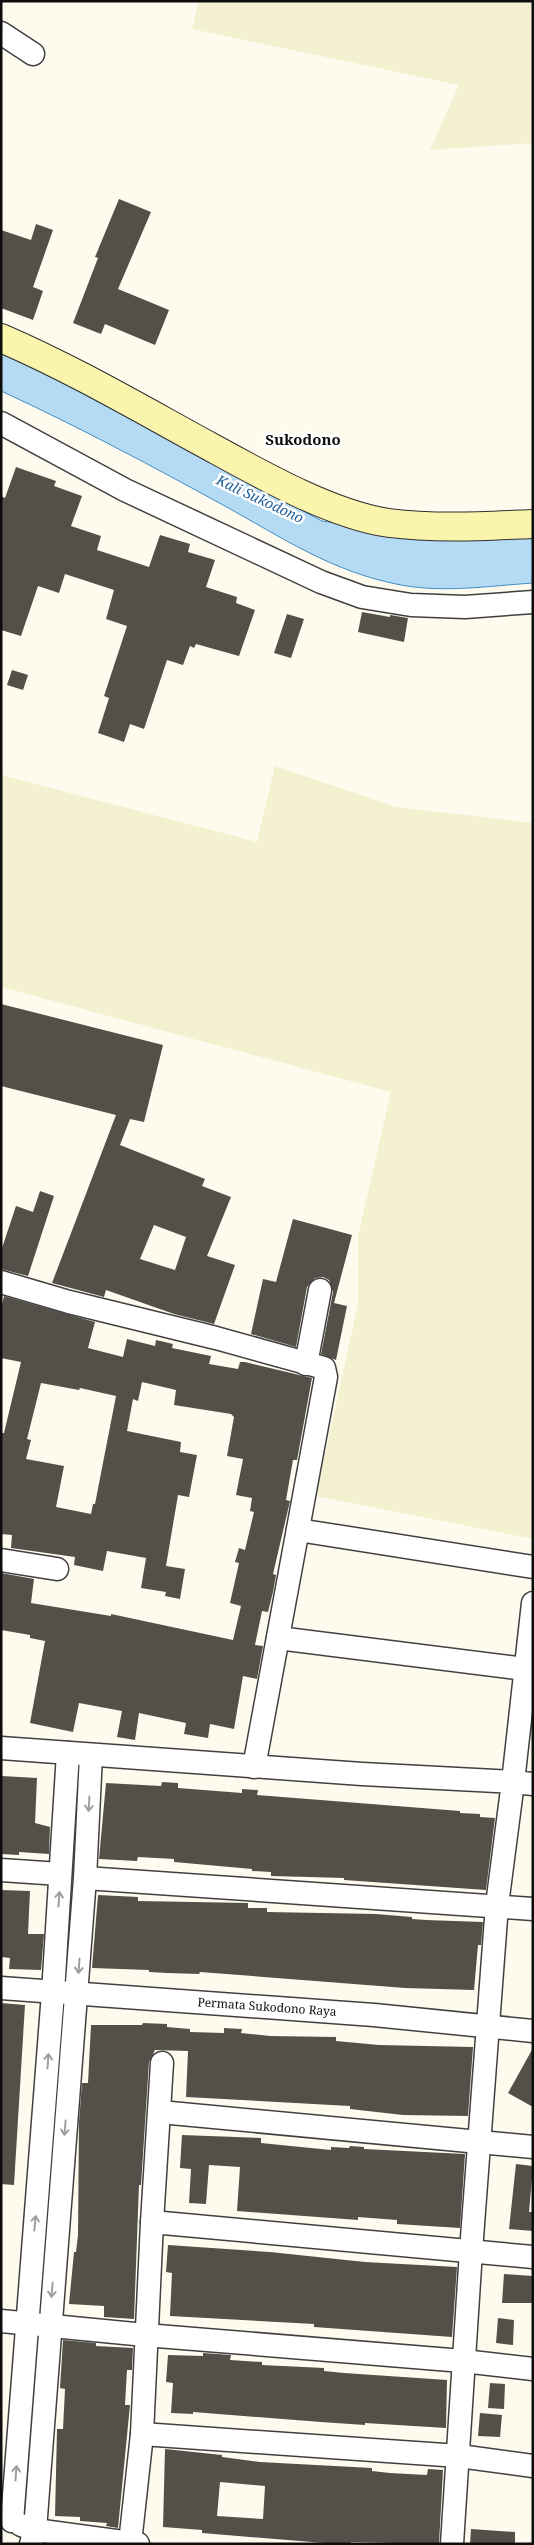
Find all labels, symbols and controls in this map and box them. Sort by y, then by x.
district label: Sukodono [265,429,341,449]
water label: Kali Sukodono [213,470,307,527]
one-way arrow [85,1795,94,1811]
one-way arrow [54,1892,63,1908]
one-way arrow [74,1957,83,1973]
street label: Permata Sukodono Raya [197,1993,337,2020]
one-way arrow [43,2054,52,2070]
one-way arrow [61,2119,70,2135]
one-way arrow [30,2216,40,2232]
one-way arrow [47,2281,57,2297]
one-way arrow [11,2465,20,2481]

